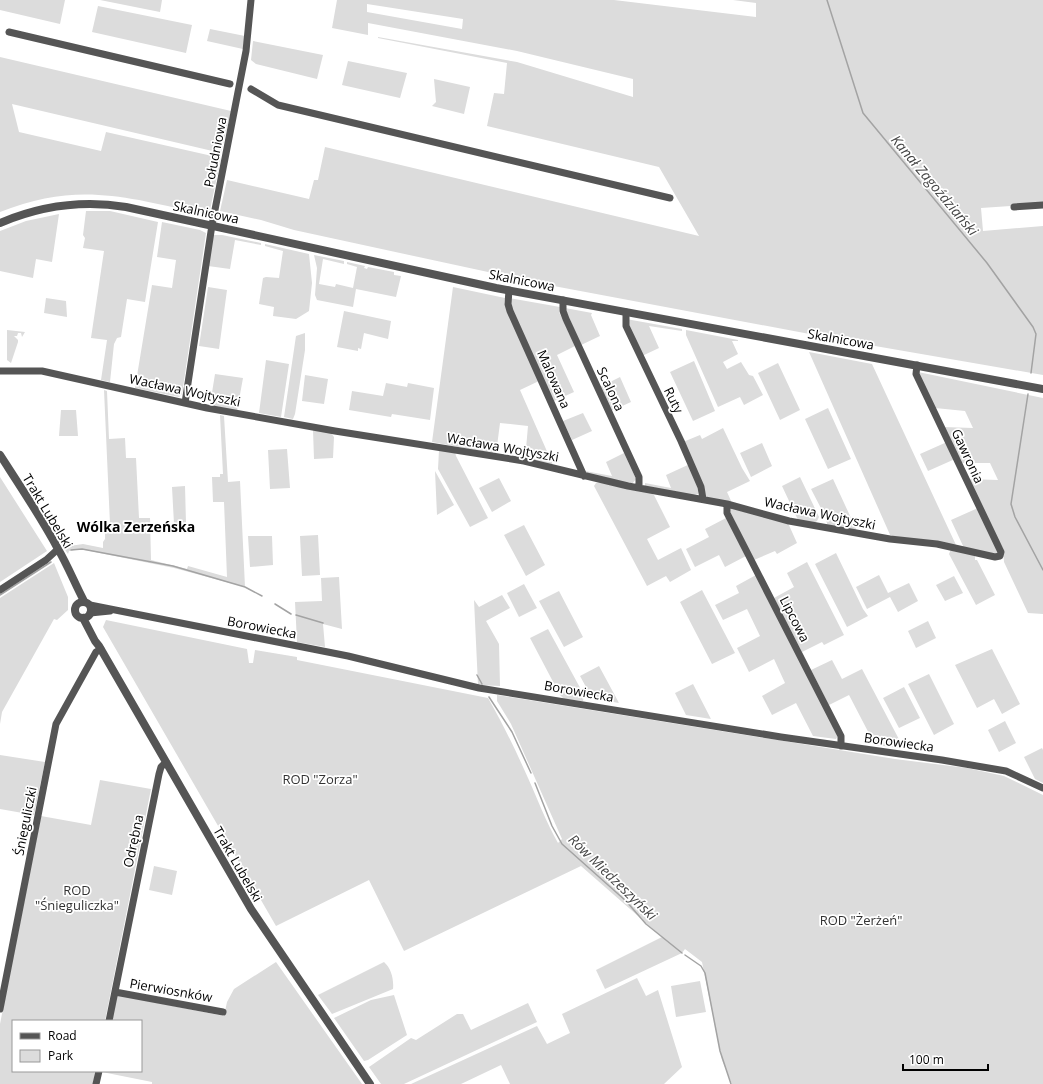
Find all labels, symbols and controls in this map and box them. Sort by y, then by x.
street label: Południowa [199,115,231,189]
water label: Kanał Zagoździański [887,131,983,240]
street label: Skalnicowa [171,196,241,228]
street label: Skalnicowa [487,265,557,295]
street label: Skalnicowa [806,324,876,354]
street label: Malowana [533,347,575,411]
street label: Scalona [593,364,629,414]
street label: Wacława Wojtyszki [128,369,242,411]
street label: Ruty [660,384,688,417]
street label: Gawronia [948,426,988,486]
street label: Wacława Wojtyszki [446,428,560,466]
street label: Trakt Lubelski [19,470,77,552]
street label: Wacława Wojtyszki [763,492,877,534]
district label: Wólka Zerzeńska [77,517,195,536]
street label: Lipcowa [776,593,814,645]
street label: Borowiecka [226,611,298,643]
street label: Borowiecka [543,676,615,706]
street label: Borowiecka [863,728,935,756]
park label: ROD "Zorza" [282,770,358,788]
street label: Śnieguliczki [10,785,40,857]
street label: Odrębna [119,813,147,869]
street label: Trakt Lubelski [209,823,267,905]
water label: Rów Miedzeszyński [565,830,662,925]
park label: ROD "Śnieguliczka" [35,881,119,914]
park label: ROD "Żerżeń" [820,911,902,929]
street label: Pierwiosnków [128,974,214,1006]
legend [12,1020,142,1072]
text: Road [48,1027,77,1044]
scale bar [903,1046,988,1072]
text: Park [48,1047,74,1064]
text: 100 m [909,1051,944,1068]

